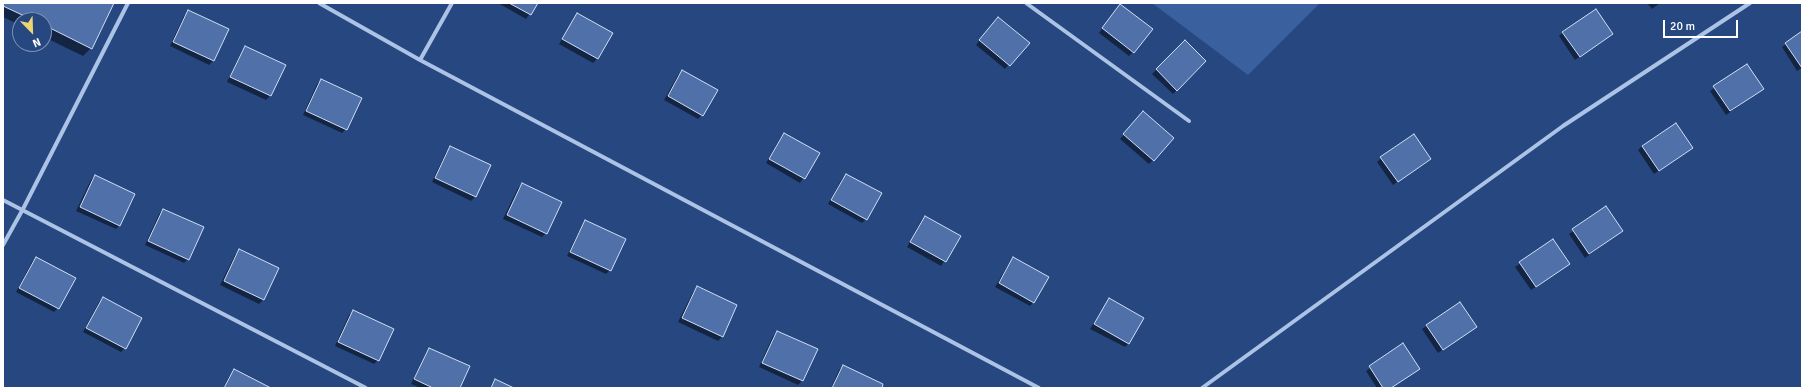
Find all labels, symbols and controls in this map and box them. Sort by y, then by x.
north arrow [12,12,52,52]
scale bar [1665,12,1740,38]
text: 20 m [1670,19,1695,34]
text: N [30,35,43,50]

